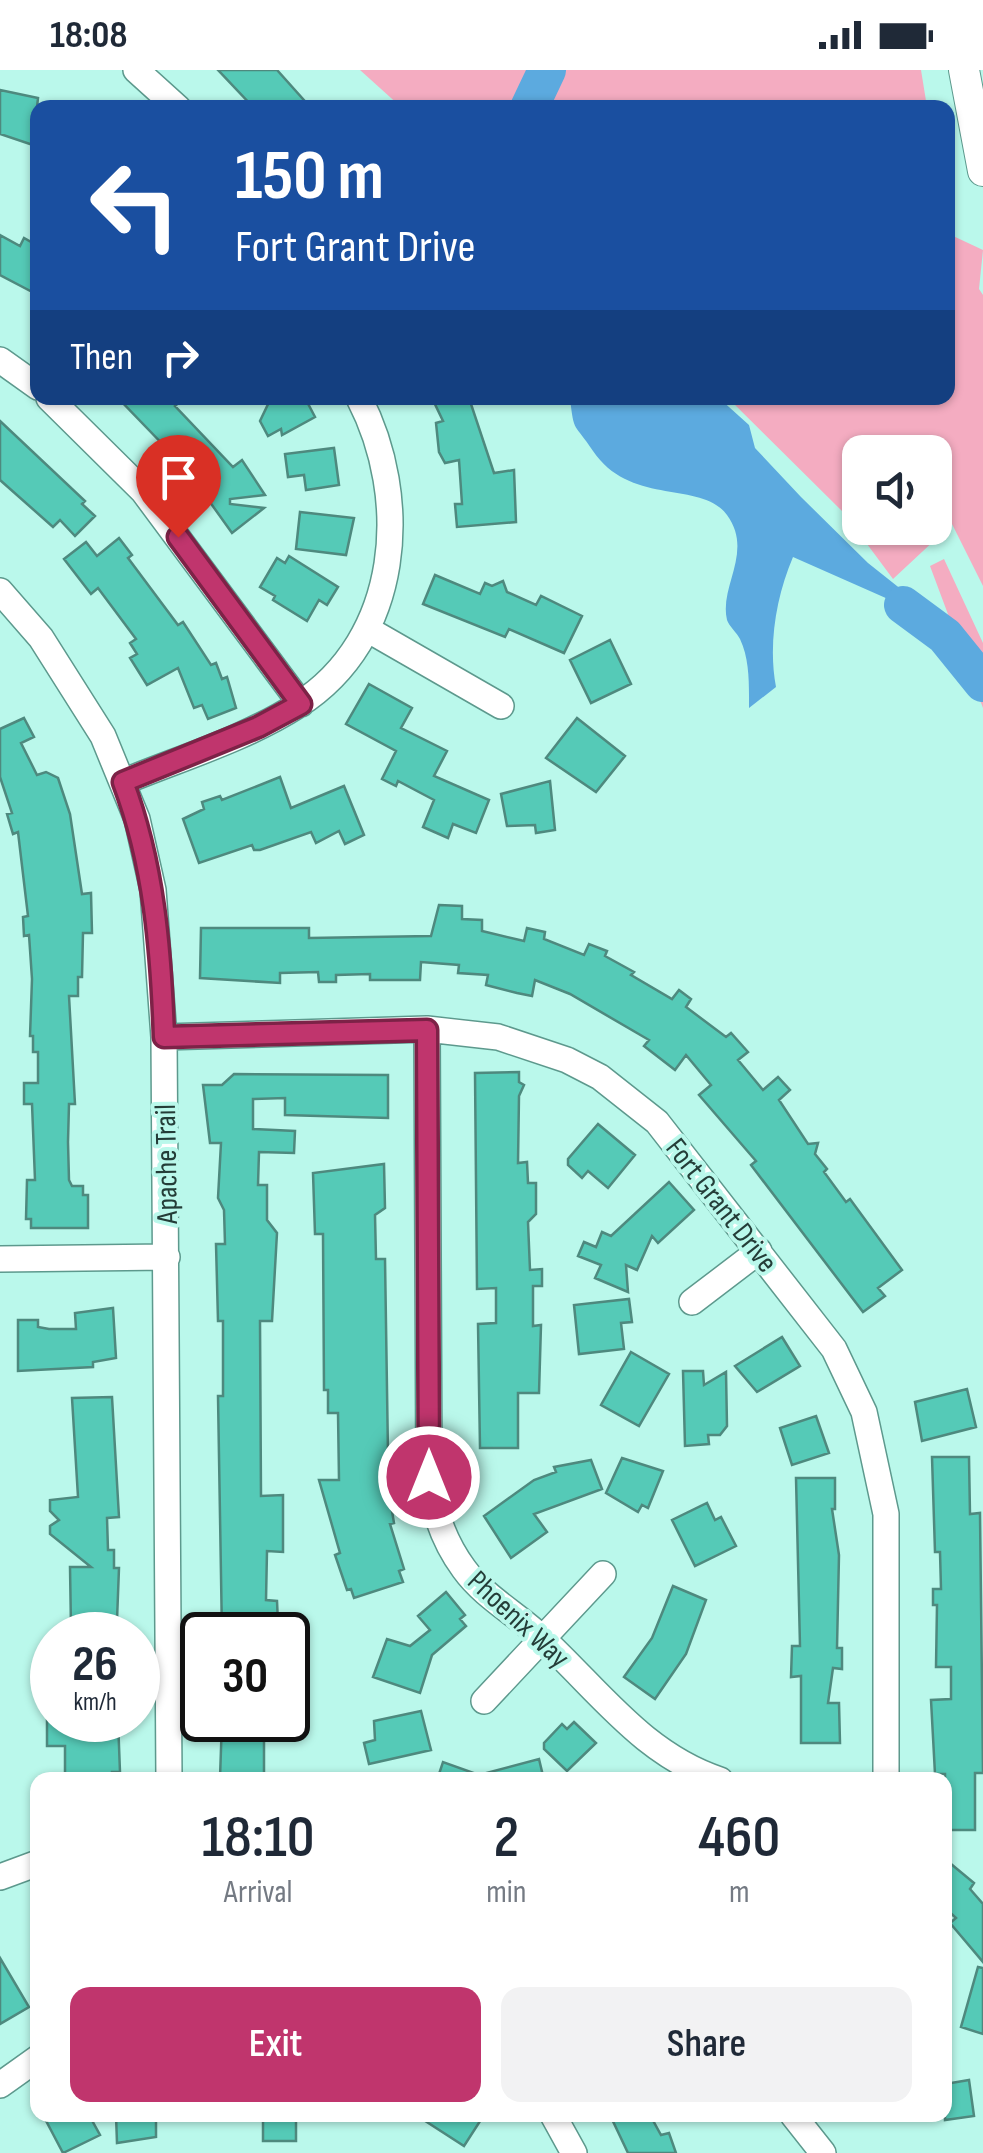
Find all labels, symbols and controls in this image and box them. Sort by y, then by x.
text: 18:08 [50,13,127,58]
text: 150 m [235,135,384,219]
icon: left [70,140,200,270]
text: Fort Grant Drive [235,220,476,275]
icon: right [153,330,208,385]
text: Then [70,335,133,380]
pin [136,435,221,538]
map controls [842,435,952,545]
button: sound [842,435,952,545]
icon: arrive [151,450,206,505]
street label: Apache Trail [148,1104,186,1225]
street label: Fort Grant Drive [658,1131,785,1280]
position arrow [377,1425,481,1529]
street label: Phoenix Way [460,1564,577,1676]
speed limit sign: 30 [180,1612,310,1742]
text: 26 [72,1635,118,1695]
text: km/h [73,1687,117,1718]
text: 18:10 [202,1802,314,1874]
text: 2 [494,1802,519,1874]
text: 460 [698,1802,780,1874]
text: Arrival [224,1873,293,1912]
text: min [486,1873,526,1912]
text: m [729,1873,749,1912]
button: Exit [70,1987,481,2102]
button: Share [501,1987,912,2102]

